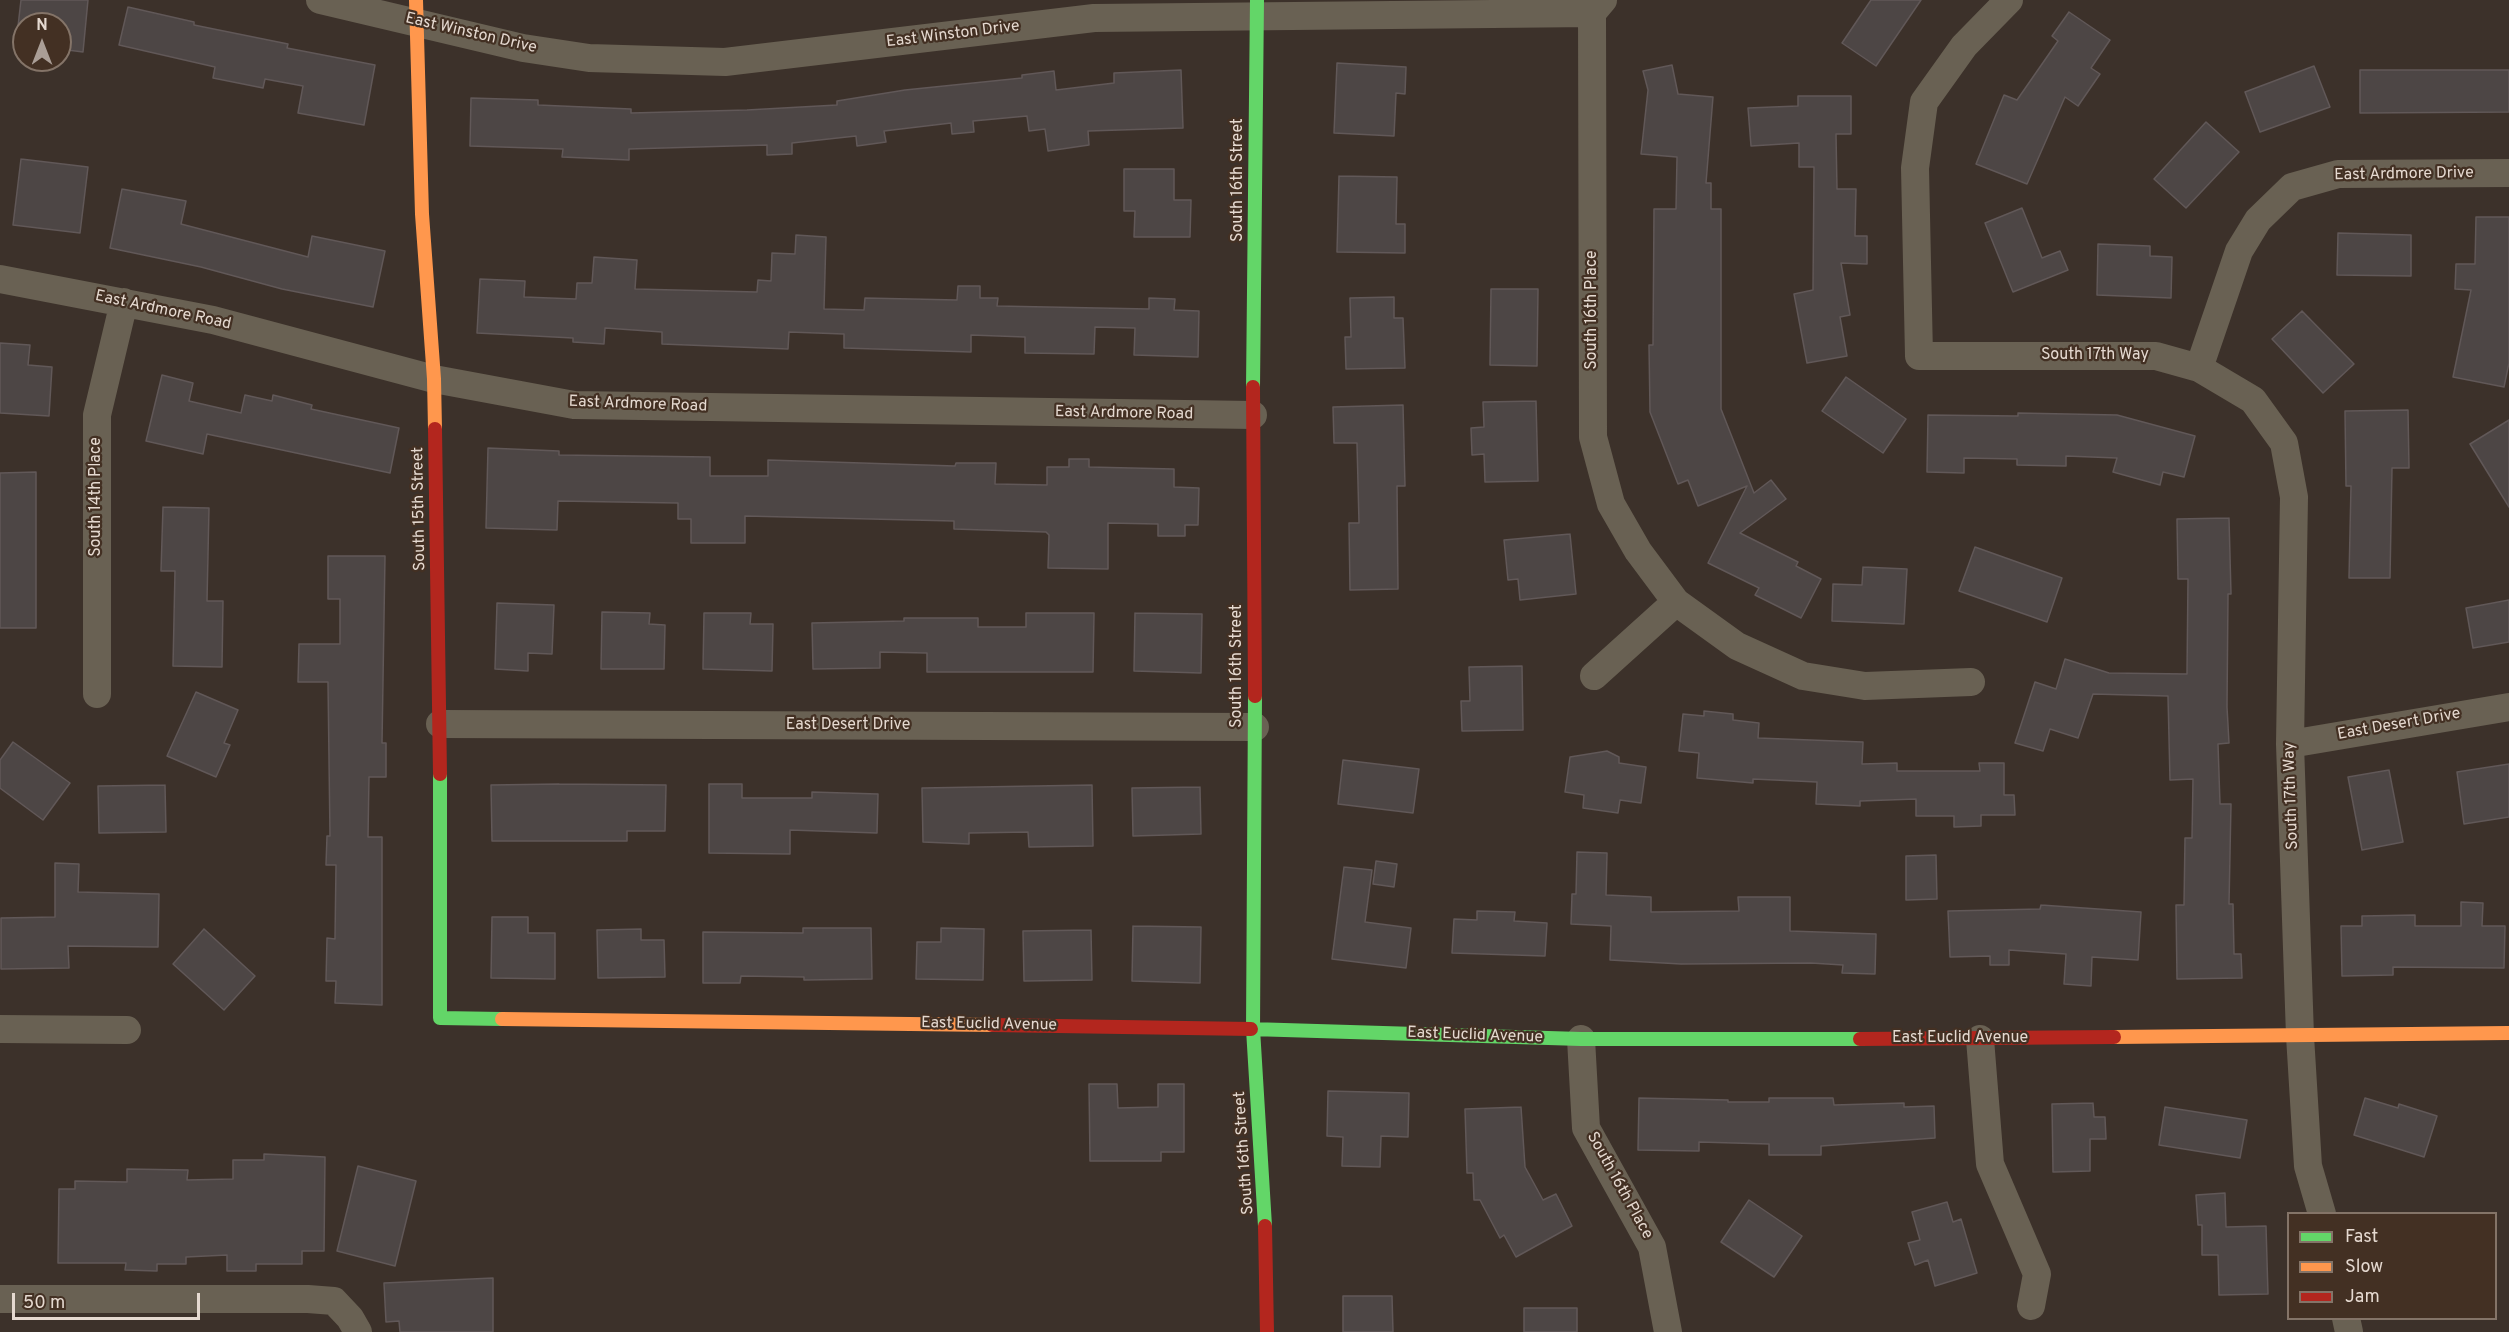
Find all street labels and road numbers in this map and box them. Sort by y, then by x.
street label: East Winston Drive [403,10,539,58]
street label: East Winston Drive [885,17,1021,53]
street label: South 16th Street [1229,118,1249,242]
street label: East Ardmore Drive [2334,164,2474,186]
street label: South 16th Place [1583,250,1603,370]
street label: East Ardmore Road [93,287,233,335]
street label: South 17th Way [2041,346,2149,366]
street label: East Ardmore Road [568,393,708,417]
street label: East Ardmore Road [1055,403,1193,425]
street label: South 14th Place [87,437,107,557]
street label: South 15th Street [409,447,431,571]
street label: South 16th Street [1228,604,1248,728]
street label: East Desert Drive [2336,705,2462,745]
street label: East Desert Drive [786,716,910,736]
street label: South 17th Way [2281,742,2303,850]
street label: East Euclid Avenue [921,1014,1057,1036]
street label: East Euclid Avenue [1407,1024,1543,1048]
street label: East Euclid Avenue [1892,1029,2028,1049]
street label: South 16th Street [1231,1091,1259,1215]
street label: South 16th Place [1582,1129,1656,1243]

